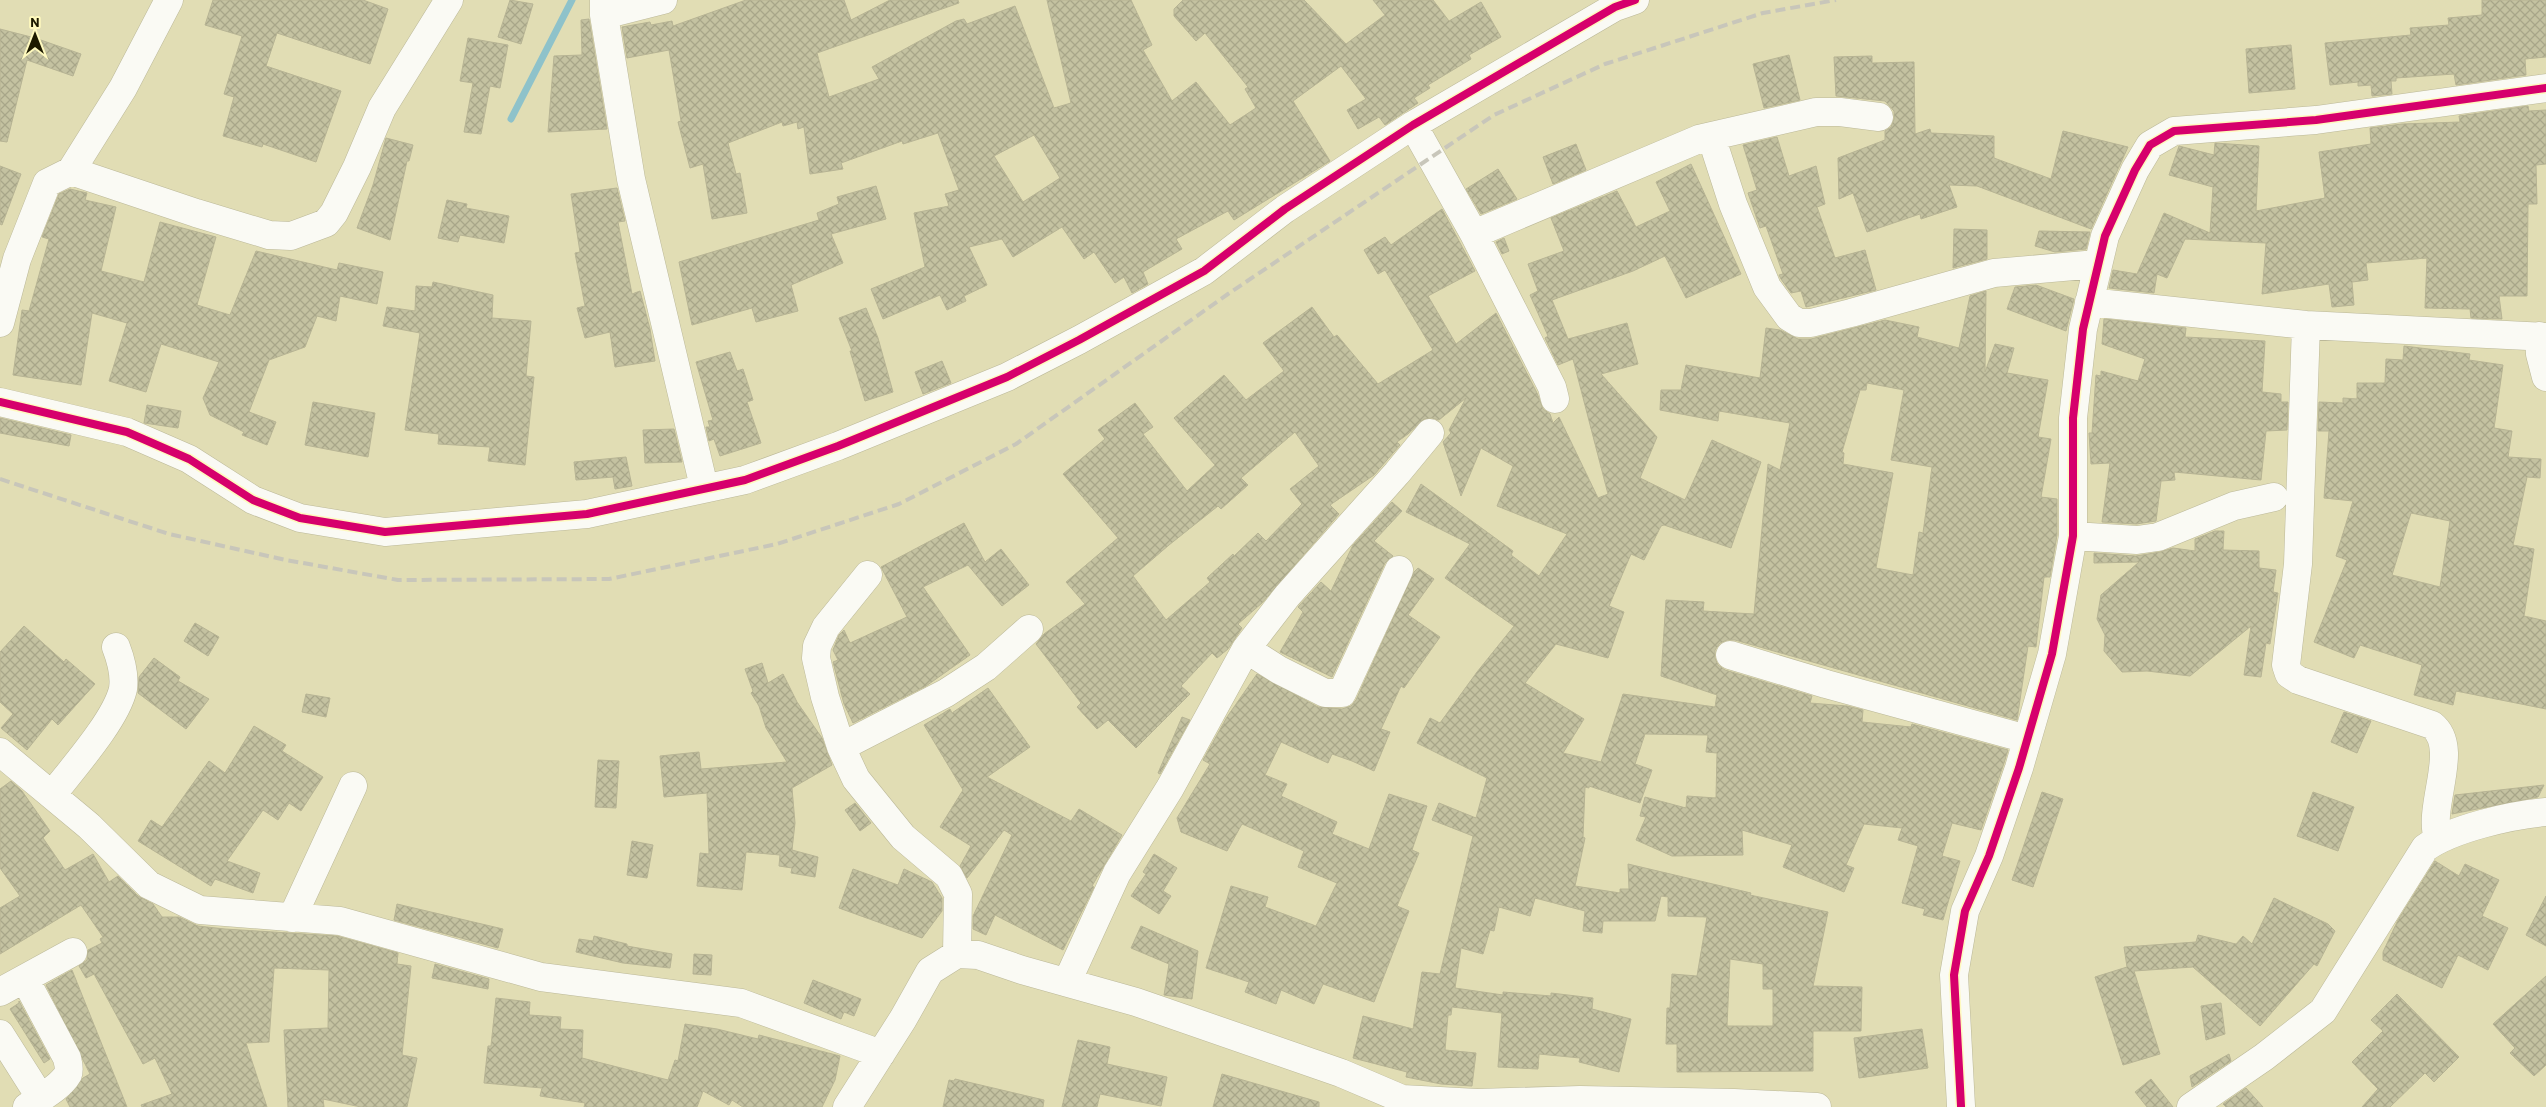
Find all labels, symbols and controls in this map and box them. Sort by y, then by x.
north arrow [10,10,60,60]
text: N [30,13,40,30]

